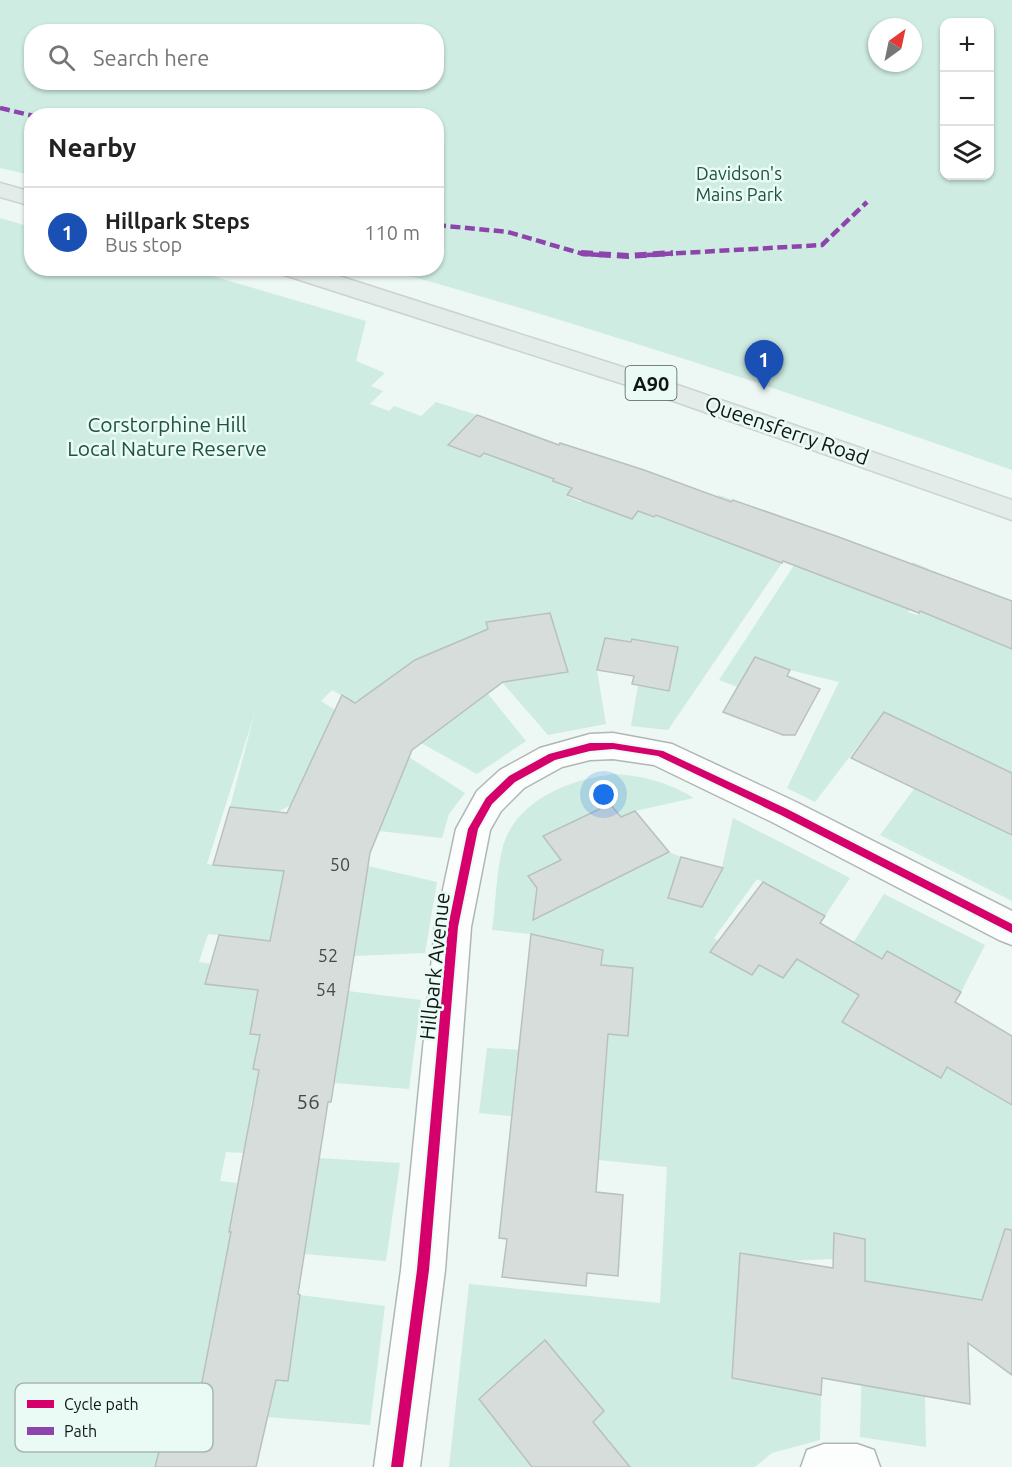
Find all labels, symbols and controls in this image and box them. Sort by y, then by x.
north arrow [868,18,922,72]
map controls [940,18,994,180]
button: + [940,18,994,72]
search box [24,24,444,90]
icon: search [45,41,78,74]
text: Search here [93,45,209,70]
button: − [940,72,994,126]
button: layers [940,126,994,180]
text: Nearby [48,133,136,162]
park label: Davidson's Mains Park [695,163,783,204]
text: Hillpark Steps [105,208,250,233]
text: 1 [62,221,73,244]
text: 110 m [364,221,420,244]
text: Bus stop [105,233,182,256]
pin: 1 [744,340,783,390]
road number: A90 [626,366,676,400]
street label: Queensferry Road [702,391,872,469]
park label: Corstorphine Hill Local Nature Reserve [67,412,267,460]
your location [589,780,618,809]
house number: 50 [330,854,350,874]
street label: Hillpark Avenue [414,891,454,1041]
house number: 52 [318,945,338,965]
house number: 54 [316,979,336,999]
house number: 56 [296,1089,320,1113]
legend [15,1383,213,1452]
text: Cycle path [64,1395,139,1413]
text: Path [64,1422,97,1440]

